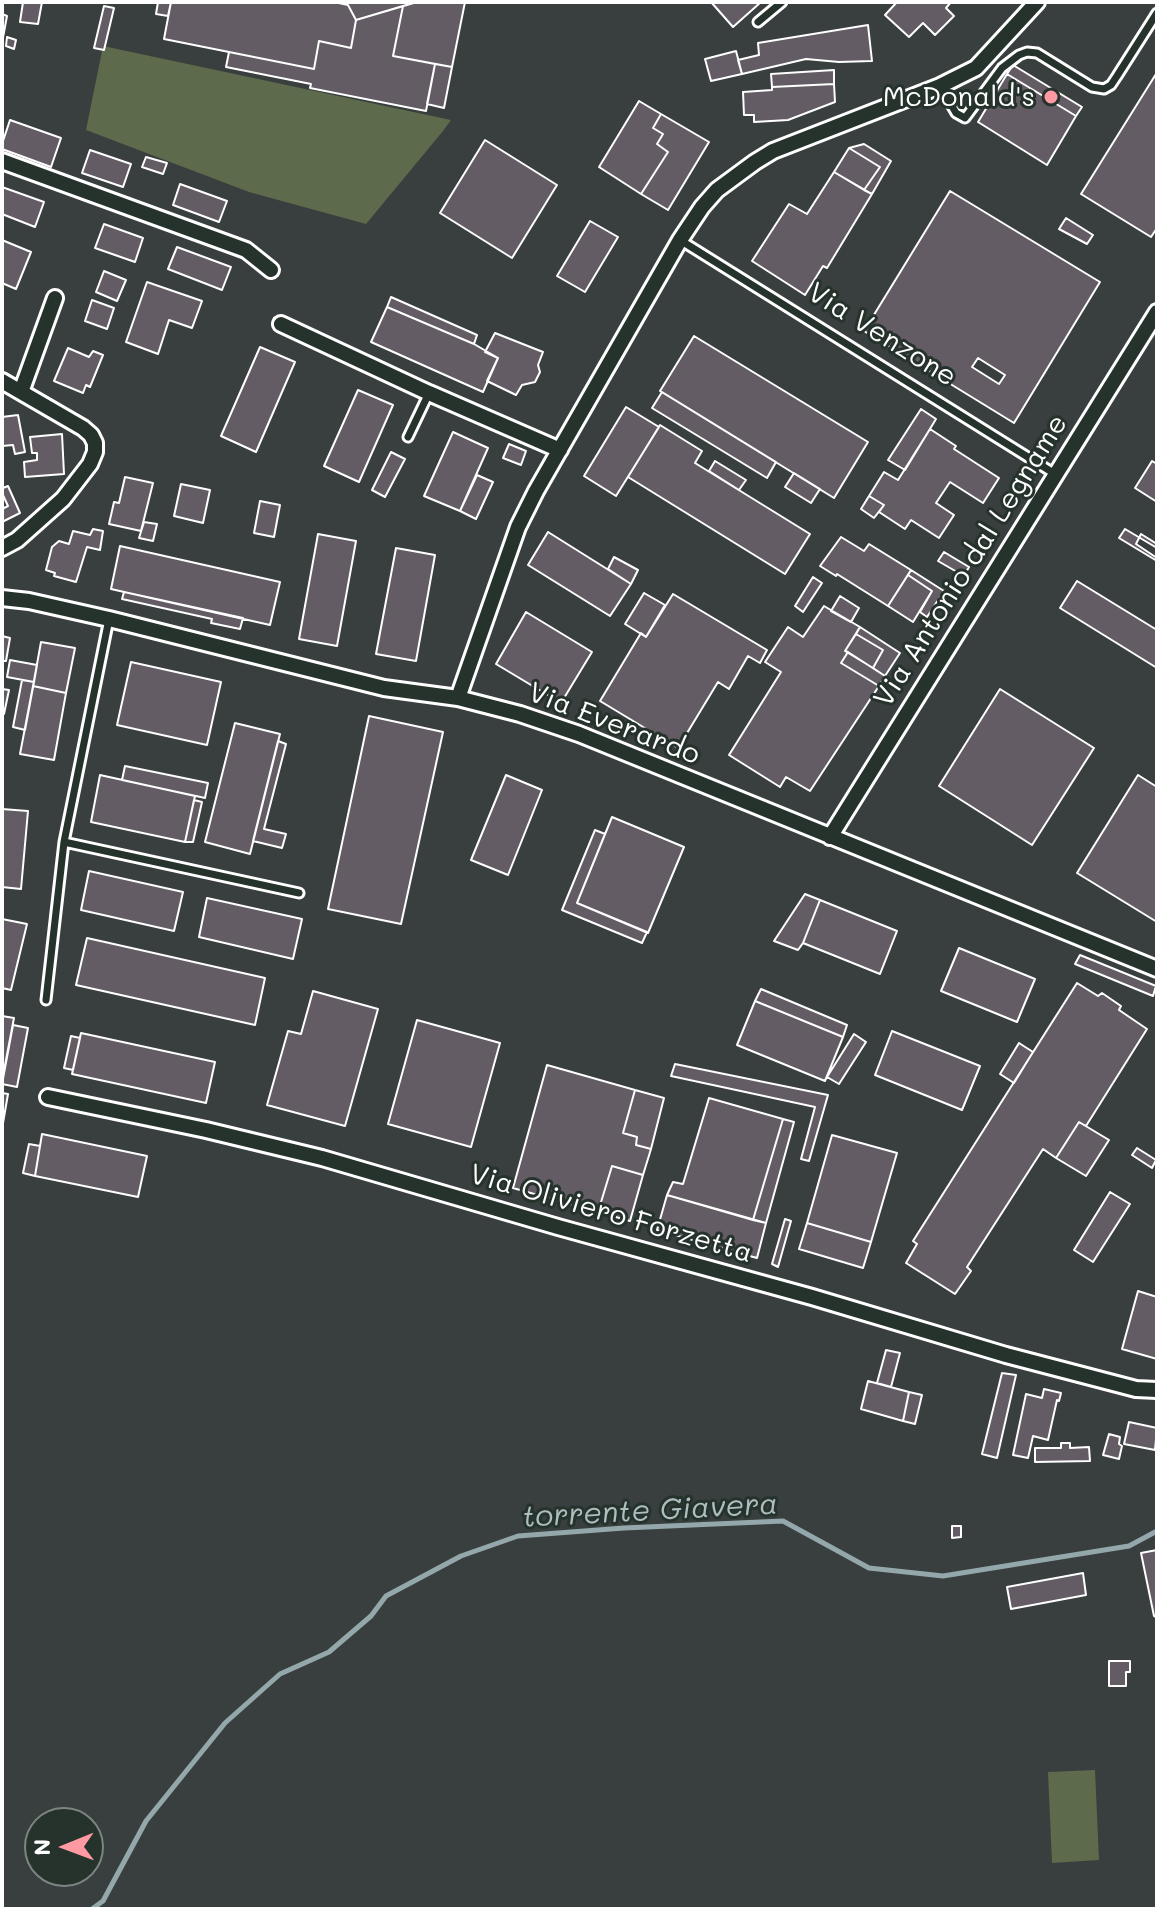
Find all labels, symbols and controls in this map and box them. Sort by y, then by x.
place label: McDonald's [883,80,1035,114]
marker: McDonald's [1042,88,1060,106]
street label: Via Venzone [802,276,962,394]
street label: Via Antonio dal Legname [867,409,1075,713]
street label: Via Everardo [523,676,705,772]
street label: Via Oliviero Forzetta [466,1158,756,1270]
water label: torrente Giavera [521,1486,779,1536]
north arrow [24,1807,104,1887]
text: N [27,1839,56,1856]

